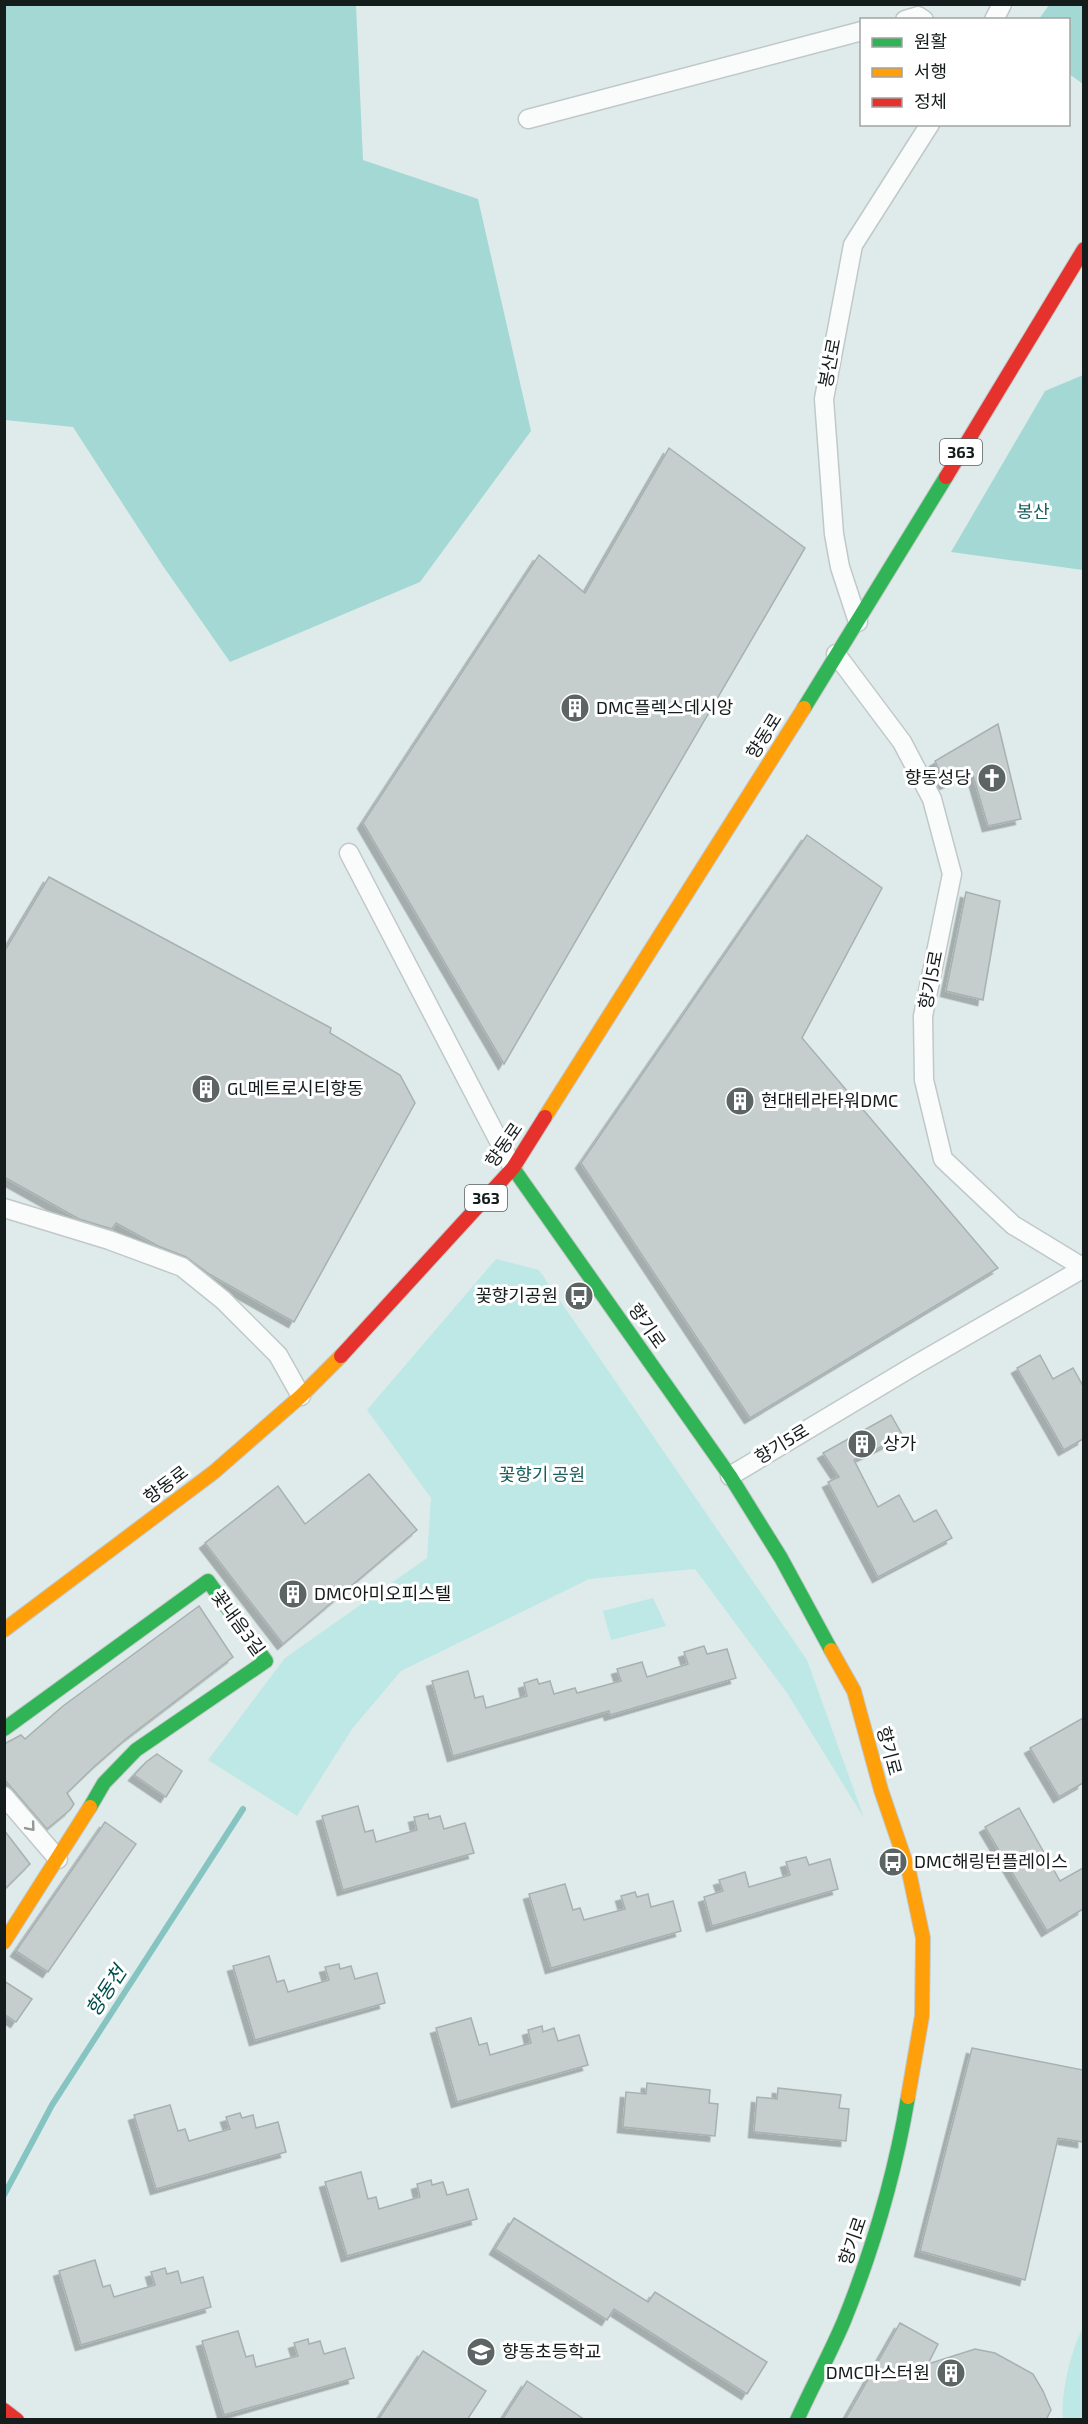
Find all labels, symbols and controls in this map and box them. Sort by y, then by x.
legend [860,18,1070,126]
text: 원활 [914,30,947,52]
text: 서행 [914,60,947,82]
text: 정체 [914,90,947,112]
street label: 봉산로 [813,336,845,389]
road number: 363 [940,439,982,465]
park label: 봉산 [1016,500,1050,522]
building icon: DMC플렉스데시앙 [559,692,591,724]
place label: DMC플렉스데시앙 [596,696,733,718]
street label: 향동로 [741,709,786,762]
church icon: 향동성당 [976,762,1008,794]
place label: 향동성당 [905,766,971,788]
street label: 향기5로 [914,949,946,1011]
building icon: GL메트로시티향동 [190,1073,222,1105]
place label: GL메트로시티향동 [227,1077,363,1099]
building icon: 현대테라타워DMC [724,1085,756,1117]
place label: 현대테라타워DMC [761,1089,898,1111]
street label: 향동로 [480,1118,526,1171]
road number: 363 [465,1185,507,1211]
bus stop icon: 꽃향기공원 [563,1280,595,1312]
place label: 꽃향기공원 [475,1284,558,1306]
street label: 향기로 [625,1299,671,1352]
street label: 향기5로 [750,1418,813,1468]
building icon: 상가 [846,1428,878,1460]
place label: 상가 [883,1432,917,1454]
street label: 향동로 [139,1460,192,1508]
park label: 꽃향기 공원 [499,1463,585,1485]
building icon: DMC아미오피스텔 [277,1578,309,1610]
place label: DMC아미오피스텔 [314,1582,451,1604]
street label: 꽃내음3길 [208,1585,270,1660]
street label: 향기로 [873,1724,907,1778]
one-way arrow [24,1820,35,1831]
bus stop icon: DMC해링턴플레이스 [877,1846,909,1878]
place label: DMC해링턴플레이스 [914,1850,1068,1872]
water label: 향동천 [80,1959,132,2020]
street label: 향기로 [834,2214,871,2268]
school or university icon: 향동초등학교 [465,2336,497,2368]
place label: 향동초등학교 [502,2340,601,2362]
building icon: DMC마스터원 [935,2357,967,2389]
place label: DMC마스터원 [826,2361,930,2383]

